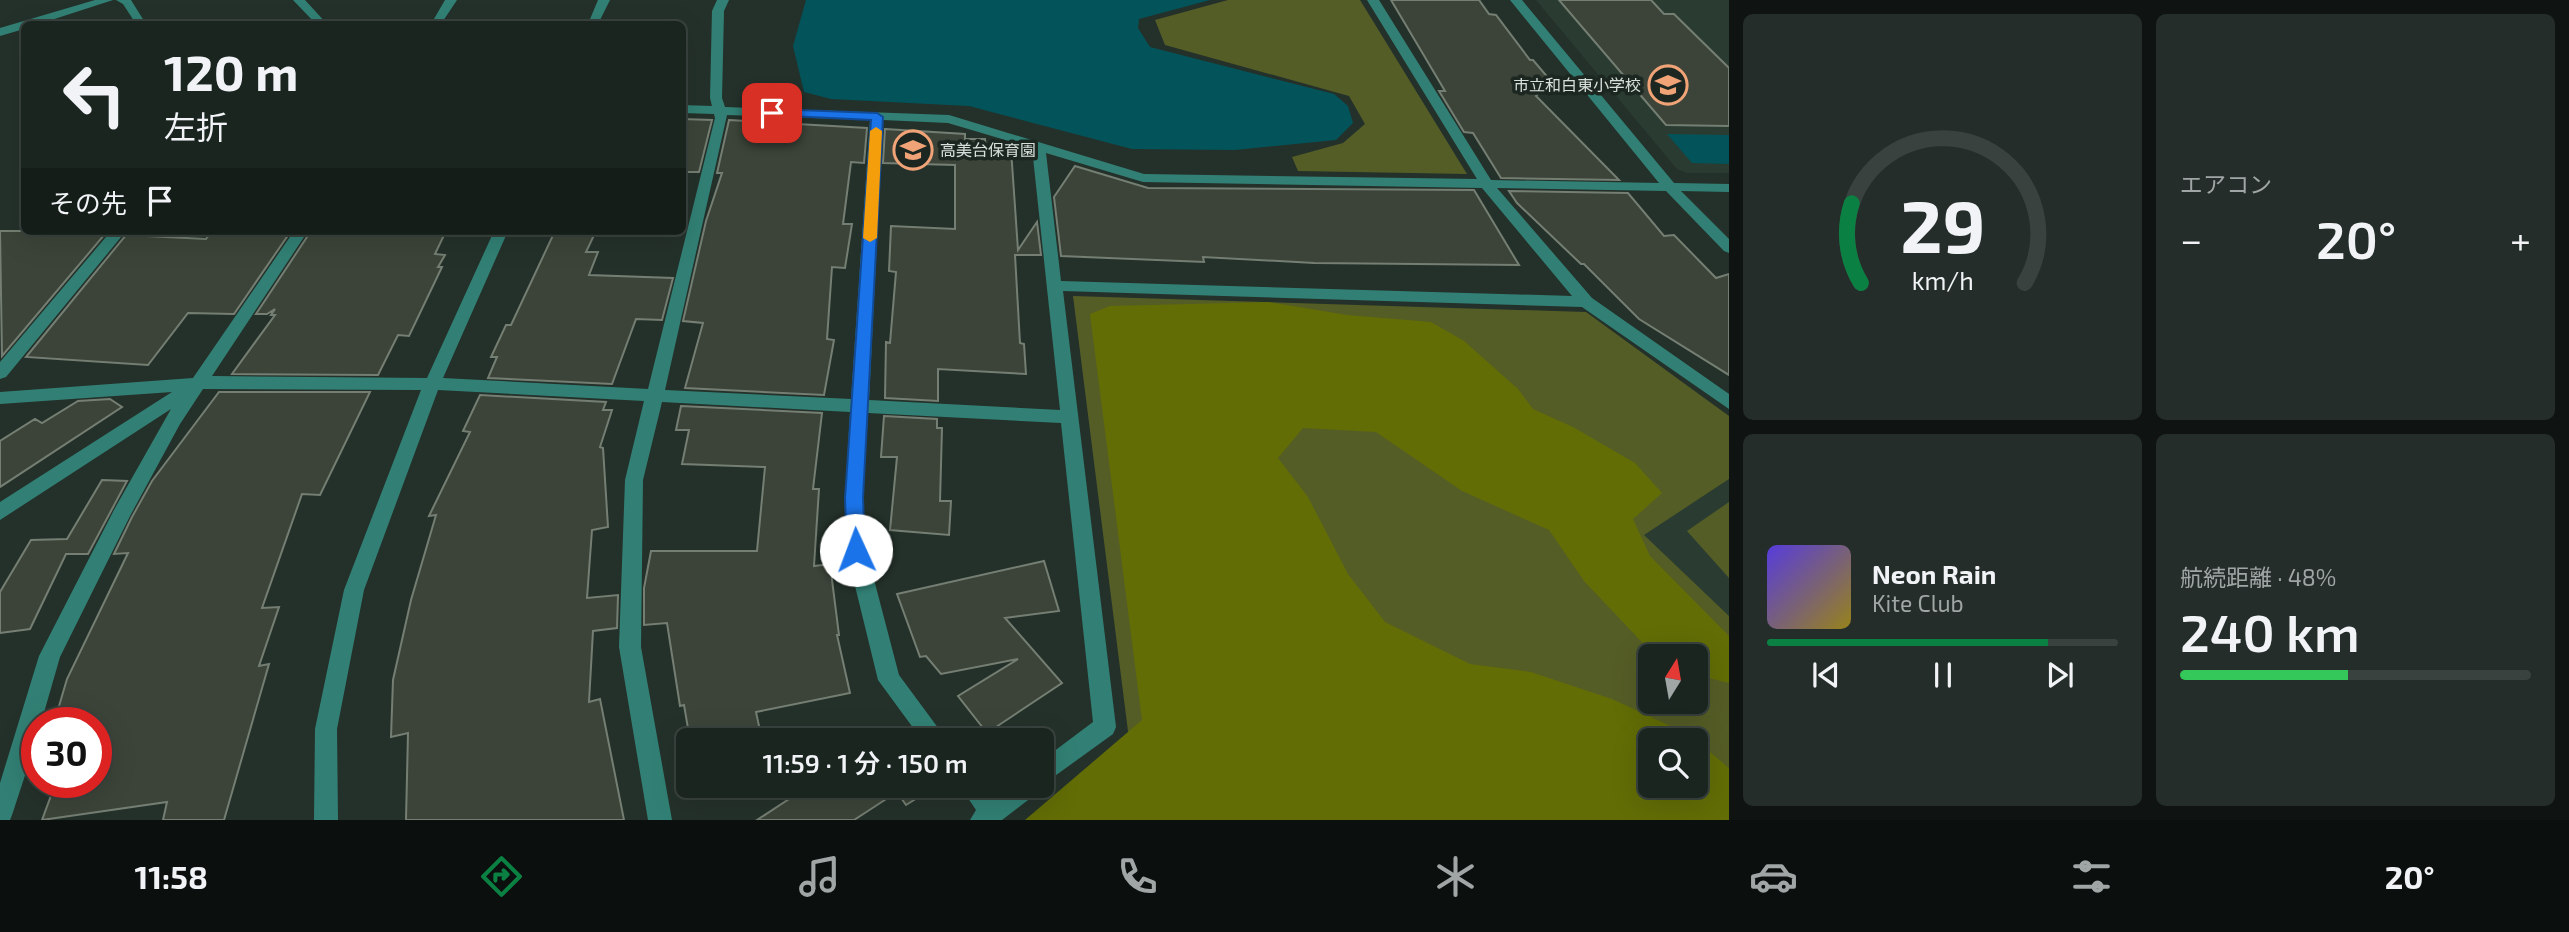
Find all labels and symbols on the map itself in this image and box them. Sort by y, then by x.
school or university icon: 市立和白東小学校 [1647,64,1689,106]
place label: 市立和白東小学校 [1513,75,1641,94]
pin [742,83,802,143]
school or university icon: 高美台保育園 [892,129,934,171]
place label: 高美台保育園 [940,140,1036,159]
position arrow [819,513,893,587]
north arrow [1638,644,1708,714]
speed limit sign: 30 [21,707,112,798]

